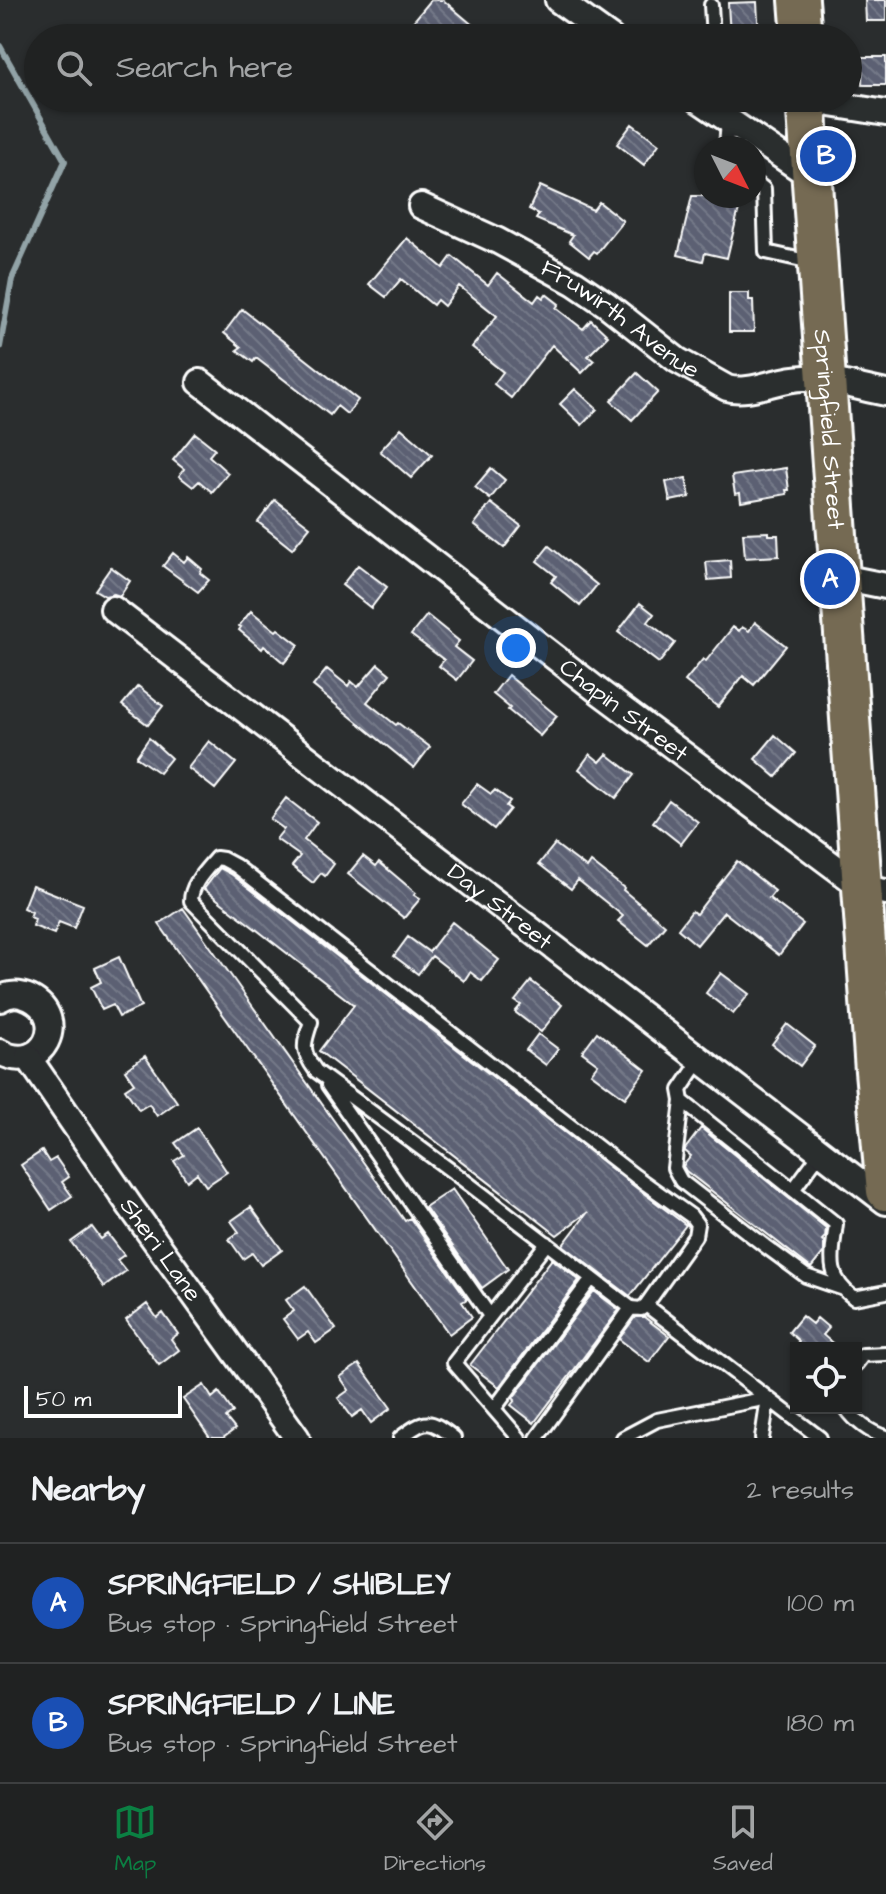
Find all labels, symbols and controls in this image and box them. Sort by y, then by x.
search box [24,24,862,112]
icon: search [52,46,96,90]
text: Search here [116,47,293,89]
pin: B [800,126,852,186]
north arrow [694,136,766,208]
street label: Fruwirth Avenue [535,252,705,387]
street label: Springfield Street [804,328,853,531]
pin: A [804,549,856,609]
your location [496,628,536,668]
street label: Chapin Street [552,651,695,771]
street label: Day Street [440,855,560,958]
street label: Sheri Lane [111,1191,209,1309]
map controls [790,1342,862,1414]
button: locate [790,1342,862,1414]
scale bar [24,1382,182,1418]
text: 50 m [36,1384,91,1415]
text: Nearby [32,1466,146,1514]
text: 2 results [746,1472,854,1508]
text: SPRINGFIELD / SHIBLEY [108,1564,451,1606]
text: A [50,1585,66,1621]
text: 100 m [787,1585,854,1621]
text: Bus stop · Springfield Street [108,1606,458,1642]
text: SPRINGFIELD / LINE [108,1684,395,1726]
text: B [49,1705,67,1741]
text: 180 m [787,1705,854,1741]
text: Bus stop · Springfield Street [108,1726,458,1762]
tab: Map [113,1800,157,1879]
tab: Directions [384,1800,486,1879]
tab: Saved [713,1800,773,1879]

